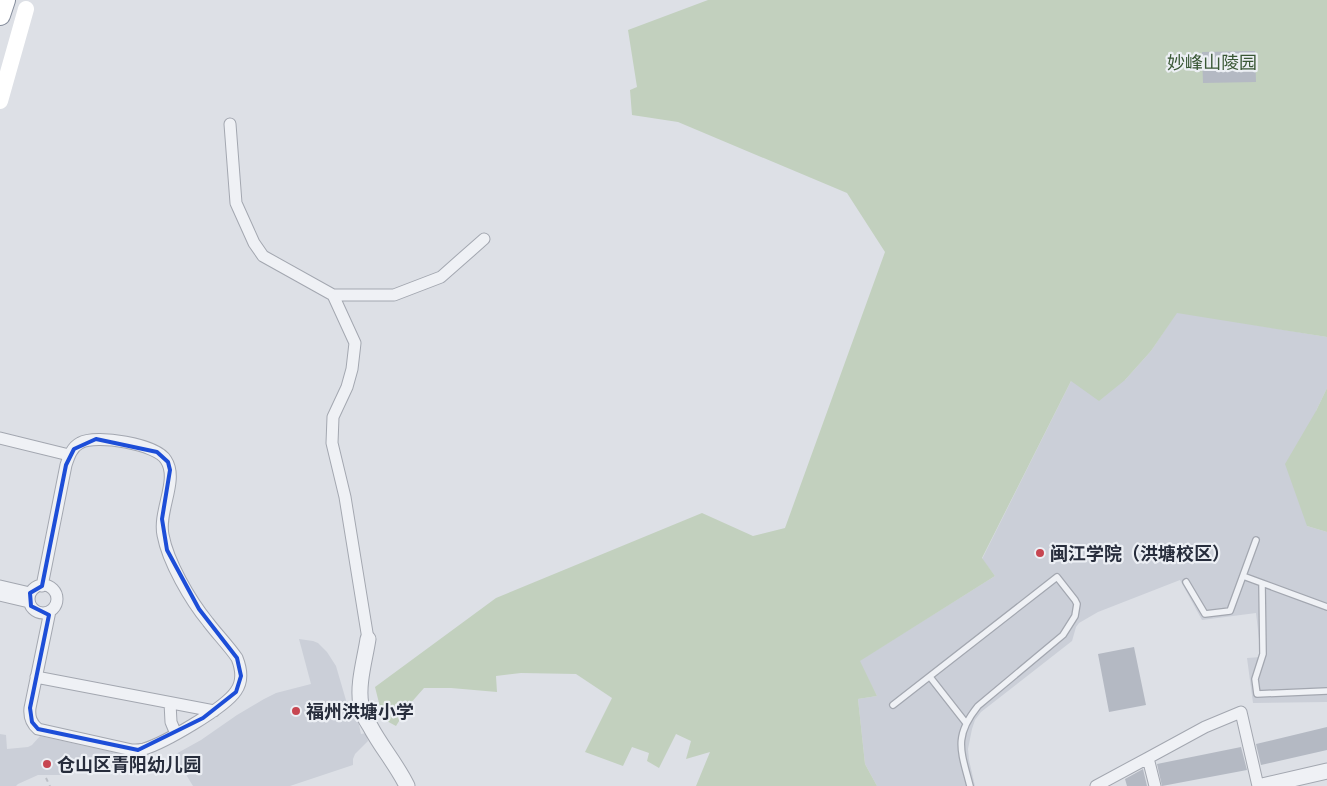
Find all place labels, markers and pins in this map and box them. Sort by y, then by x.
place label: 闽江学院（洪塘校区） [1050,542,1230,564]
marker: 闽江学院（洪塘校区） [1034,547,1046,559]
place label: 福州洪塘小学 [306,700,414,722]
marker: 福州洪塘小学 [290,705,302,717]
place label: 仓山区青阳幼儿园 [57,753,201,775]
marker: 仓山区青阳幼儿园 [41,758,53,770]

